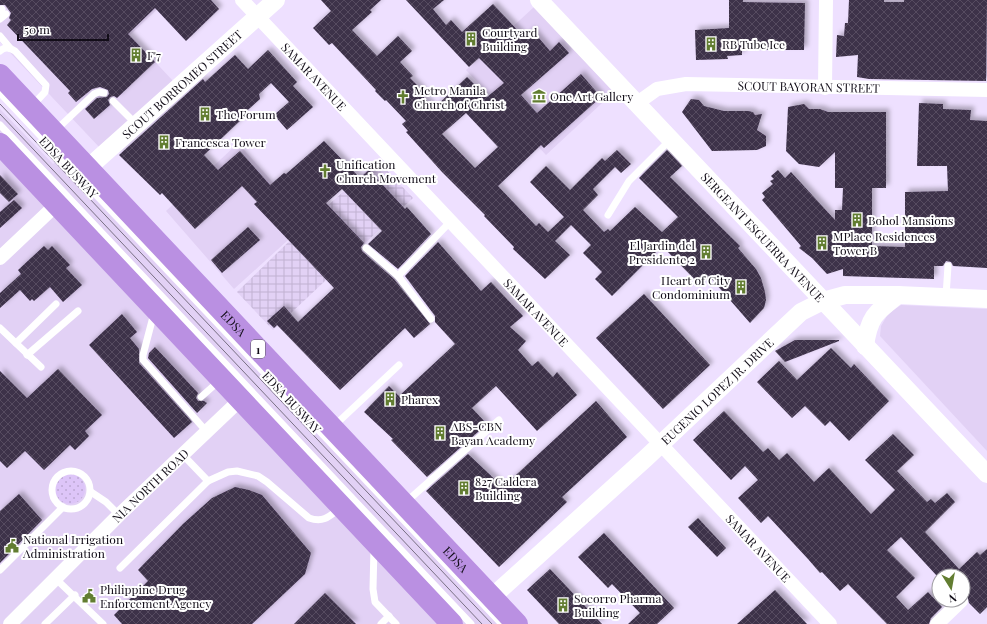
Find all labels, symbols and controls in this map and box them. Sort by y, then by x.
scale bar [18,16,108,42]
text: 50 m [24,21,50,37]
place label: Courtyard Building [482,24,537,54]
street label: SCOUT BORROMEO STREET [118,26,246,142]
building icon: Courtyard Building [463,31,479,47]
building icon: RB Tube Ice [703,36,719,52]
place label: RB Tube Ice [722,36,785,52]
street label: SAMAR AVENUE [278,39,350,114]
building icon: F'7 [128,47,144,63]
place label: F'7 [147,47,161,63]
street label: SCOUT BAYORAN STREET [737,77,881,96]
place label: Metro Manila Church of Christ [414,82,505,112]
museum icon: One Art Gallery [531,88,547,104]
place label: One Art Gallery [550,88,633,104]
church icon: Metro Manila Church of Christ [395,89,411,105]
building icon: The Forum [197,106,213,122]
place label: The Forum [216,106,276,122]
street label: EDSA BUSWAY [36,133,102,202]
building icon: Francesca Tower [156,134,172,150]
place label: Francesca Tower [175,134,267,150]
place label: Unification Church Movement [336,156,437,186]
church icon: Unification Church Movement [317,163,333,179]
street label: SERGEANT ESGUERRA AVENUE [698,169,828,305]
building icon: Bohol Mansions [849,212,865,228]
place label: Bohol Mansions [868,212,953,228]
place label: MPlace Residences Tower B [833,228,935,258]
building icon: MPlace Residences Tower B [814,235,830,251]
place label: El Jardin del Presidente 2 [629,237,696,267]
building icon: El Jardin del Presidente 2 [698,244,714,260]
place label: Heart of City Condominium [652,272,730,302]
street label: SAMAR AVENUE [500,275,572,350]
building icon: Heart of City Condominium [733,279,749,295]
street label: EDSA [218,307,250,340]
street label: EUGENIO LOPEZ JR. DRIVE [657,334,777,448]
road number: 1 [251,340,265,358]
street label: EDSA BUSWAY [259,368,325,437]
building icon: Pharex [382,391,398,407]
place label: Pharex [401,391,439,407]
place label: ABS-CBN Bayan Academy [450,418,535,448]
building icon: ABS-CBN Bayan Academy [432,425,448,441]
street label: NIA NORTH ROAD [108,445,192,526]
place label: 827 Caldera Building [475,473,537,503]
building icon: 827 Caldera Building [456,480,472,496]
street label: SAMAR AVENUE [723,511,794,585]
place label: National Irrigation Administration [22,531,123,561]
public building icon: National Irrigation Administration [4,538,20,554]
street label: EDSA [440,543,472,576]
north arrow [931,568,971,608]
place label: Philippine Drug Enforcement Agency [100,581,211,611]
public building icon: Philippine Drug Enforcement Agency [81,588,97,604]
place label: Socorro Pharma Building [574,590,661,620]
text: N [948,590,958,606]
building icon: Socorro Pharma Building [555,597,571,613]

